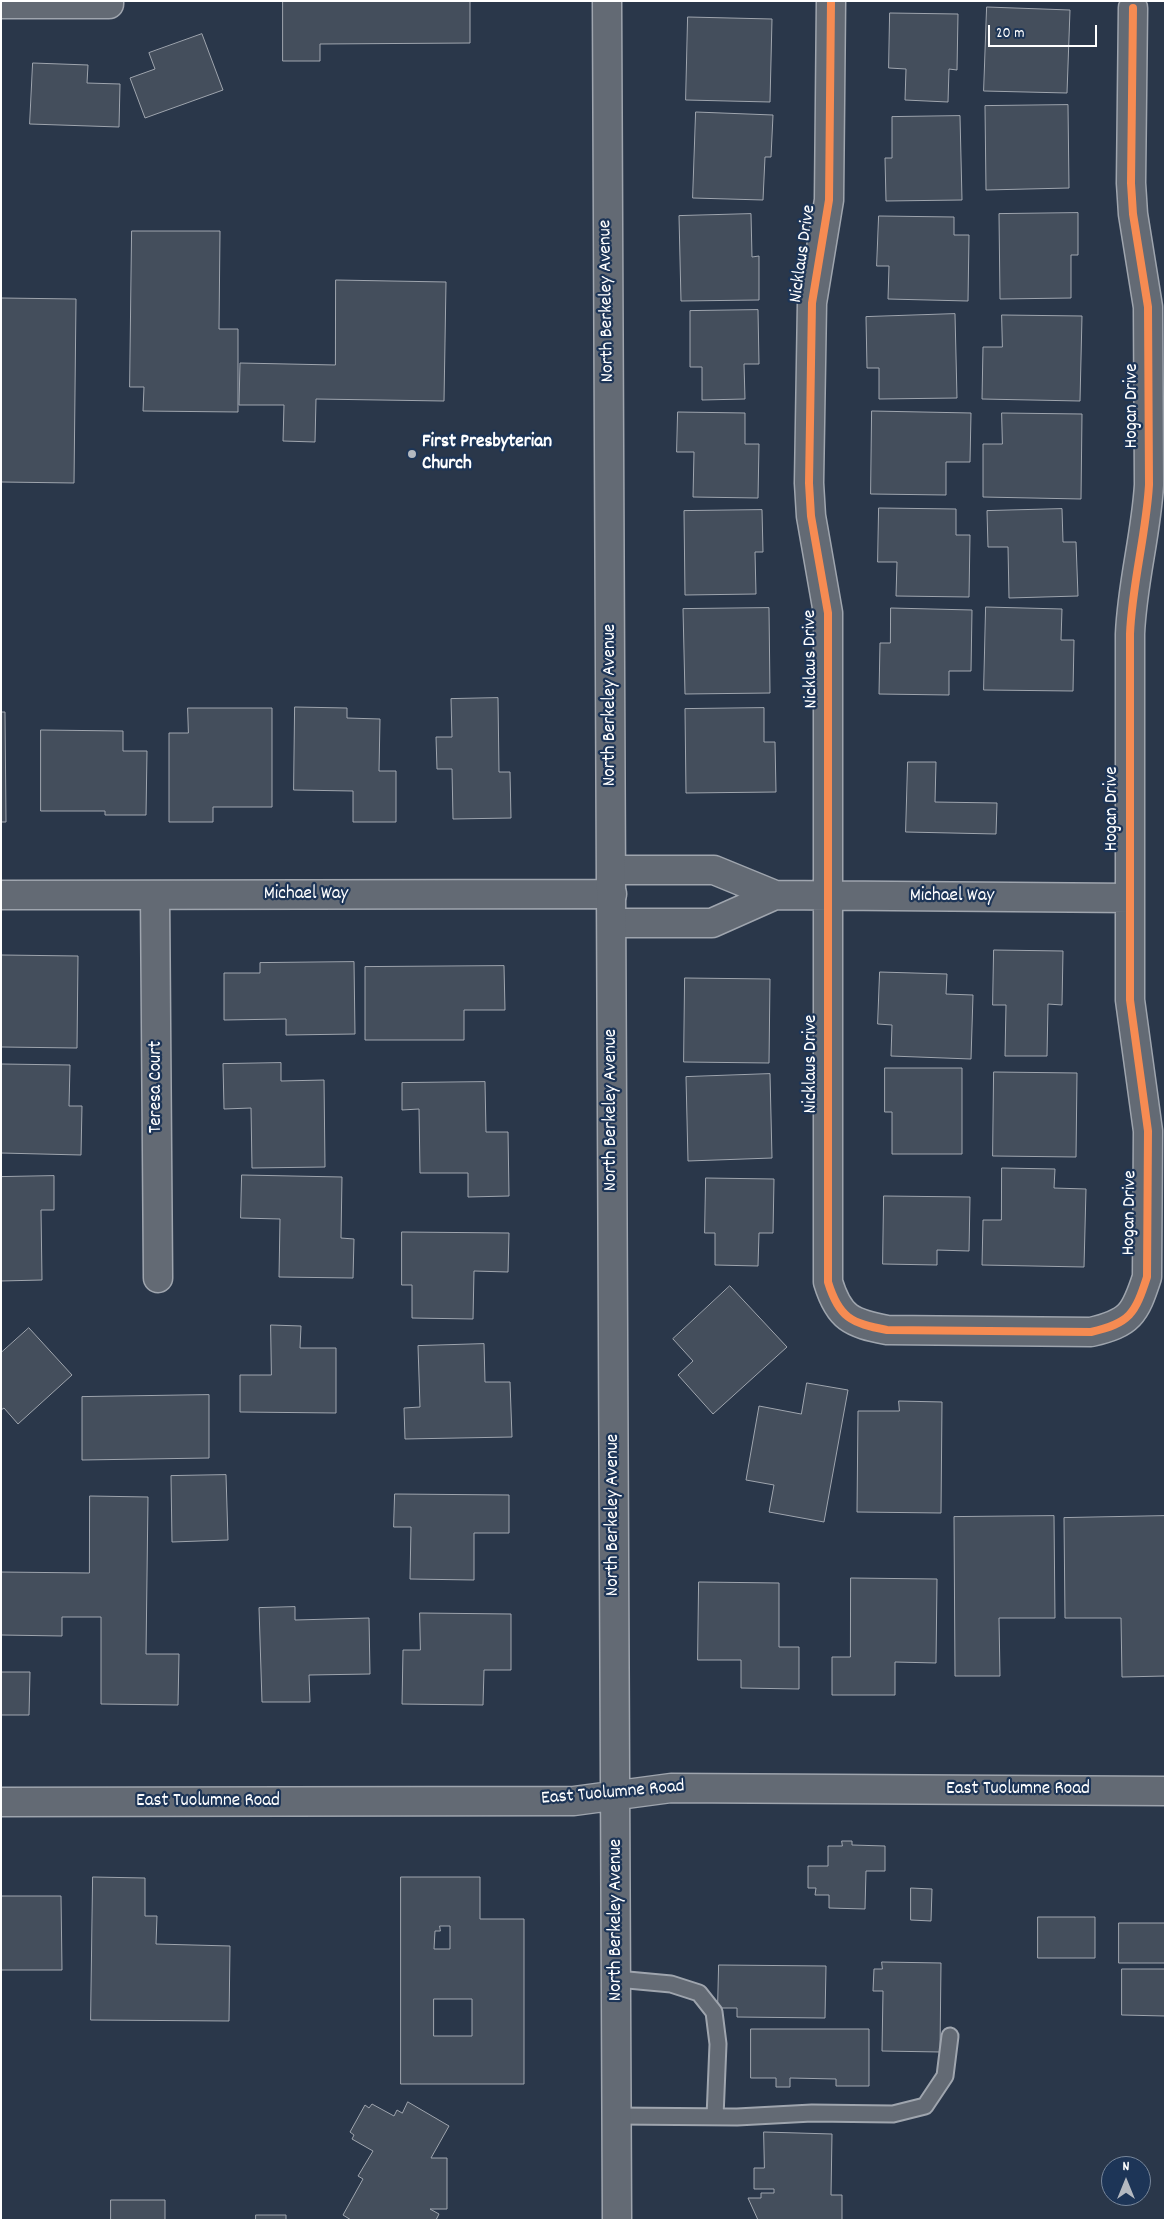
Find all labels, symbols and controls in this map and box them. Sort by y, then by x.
scale bar [991,15,1100,47]
text: 20 m [996,23,1024,45]
street label: Nicklaus Drive [786,203,822,305]
street label: North Berkeley Avenue [595,220,621,382]
street label: Hogan Drive [1122,363,1144,449]
place label: First Presbyterian Church [422,432,552,476]
marker: First Presbyterian Church [406,448,418,460]
street label: Nicklaus Drive [800,609,824,709]
street label: North Berkeley Avenue [600,624,622,786]
street label: Hogan Drive [1102,766,1124,852]
street label: Michael Way [264,884,348,906]
street label: Michael Way [910,886,994,908]
street label: Nicklaus Drive [801,1015,823,1113]
street label: North Berkeley Avenue [601,1029,623,1191]
street label: Teresa Court [146,1041,168,1133]
street label: Hogan Drive [1119,1170,1143,1256]
street label: North Berkeley Avenue [603,1434,625,1596]
street label: East Tuolumne Road [540,1776,686,1812]
street label: East Tuolumne Road [946,1779,1090,1801]
street label: East Tuolumne Road [136,1791,280,1813]
street label: North Berkeley Avenue [606,1839,628,2001]
north arrow [1101,2156,1151,2206]
text: N [1123,2157,1129,2177]

